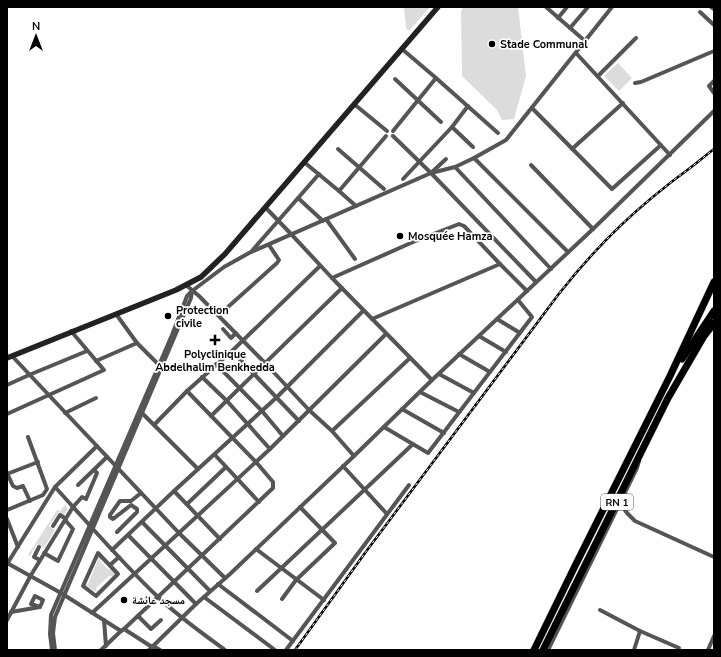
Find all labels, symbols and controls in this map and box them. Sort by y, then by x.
north arrow [16,16,56,56]
text: N [32,19,40,34]
place label: Stade Communal [500,37,588,52]
marker: Stade Communal [487,39,497,49]
place label: Mosquée Hamza [408,229,492,244]
marker: Mosquée Hamza [395,231,405,241]
place label: Protection civile [176,303,229,331]
marker: Protection civile [163,311,173,321]
marker: Polyclinique Abdelhalim Benkhedda [209,334,221,346]
place label: Polyclinique Abdelhalim Benkhedda [155,347,275,375]
road number: RN 1 [601,494,633,510]
place label: مسجد عائشة [132,593,185,608]
marker: مسجد عائشة [119,595,129,605]

